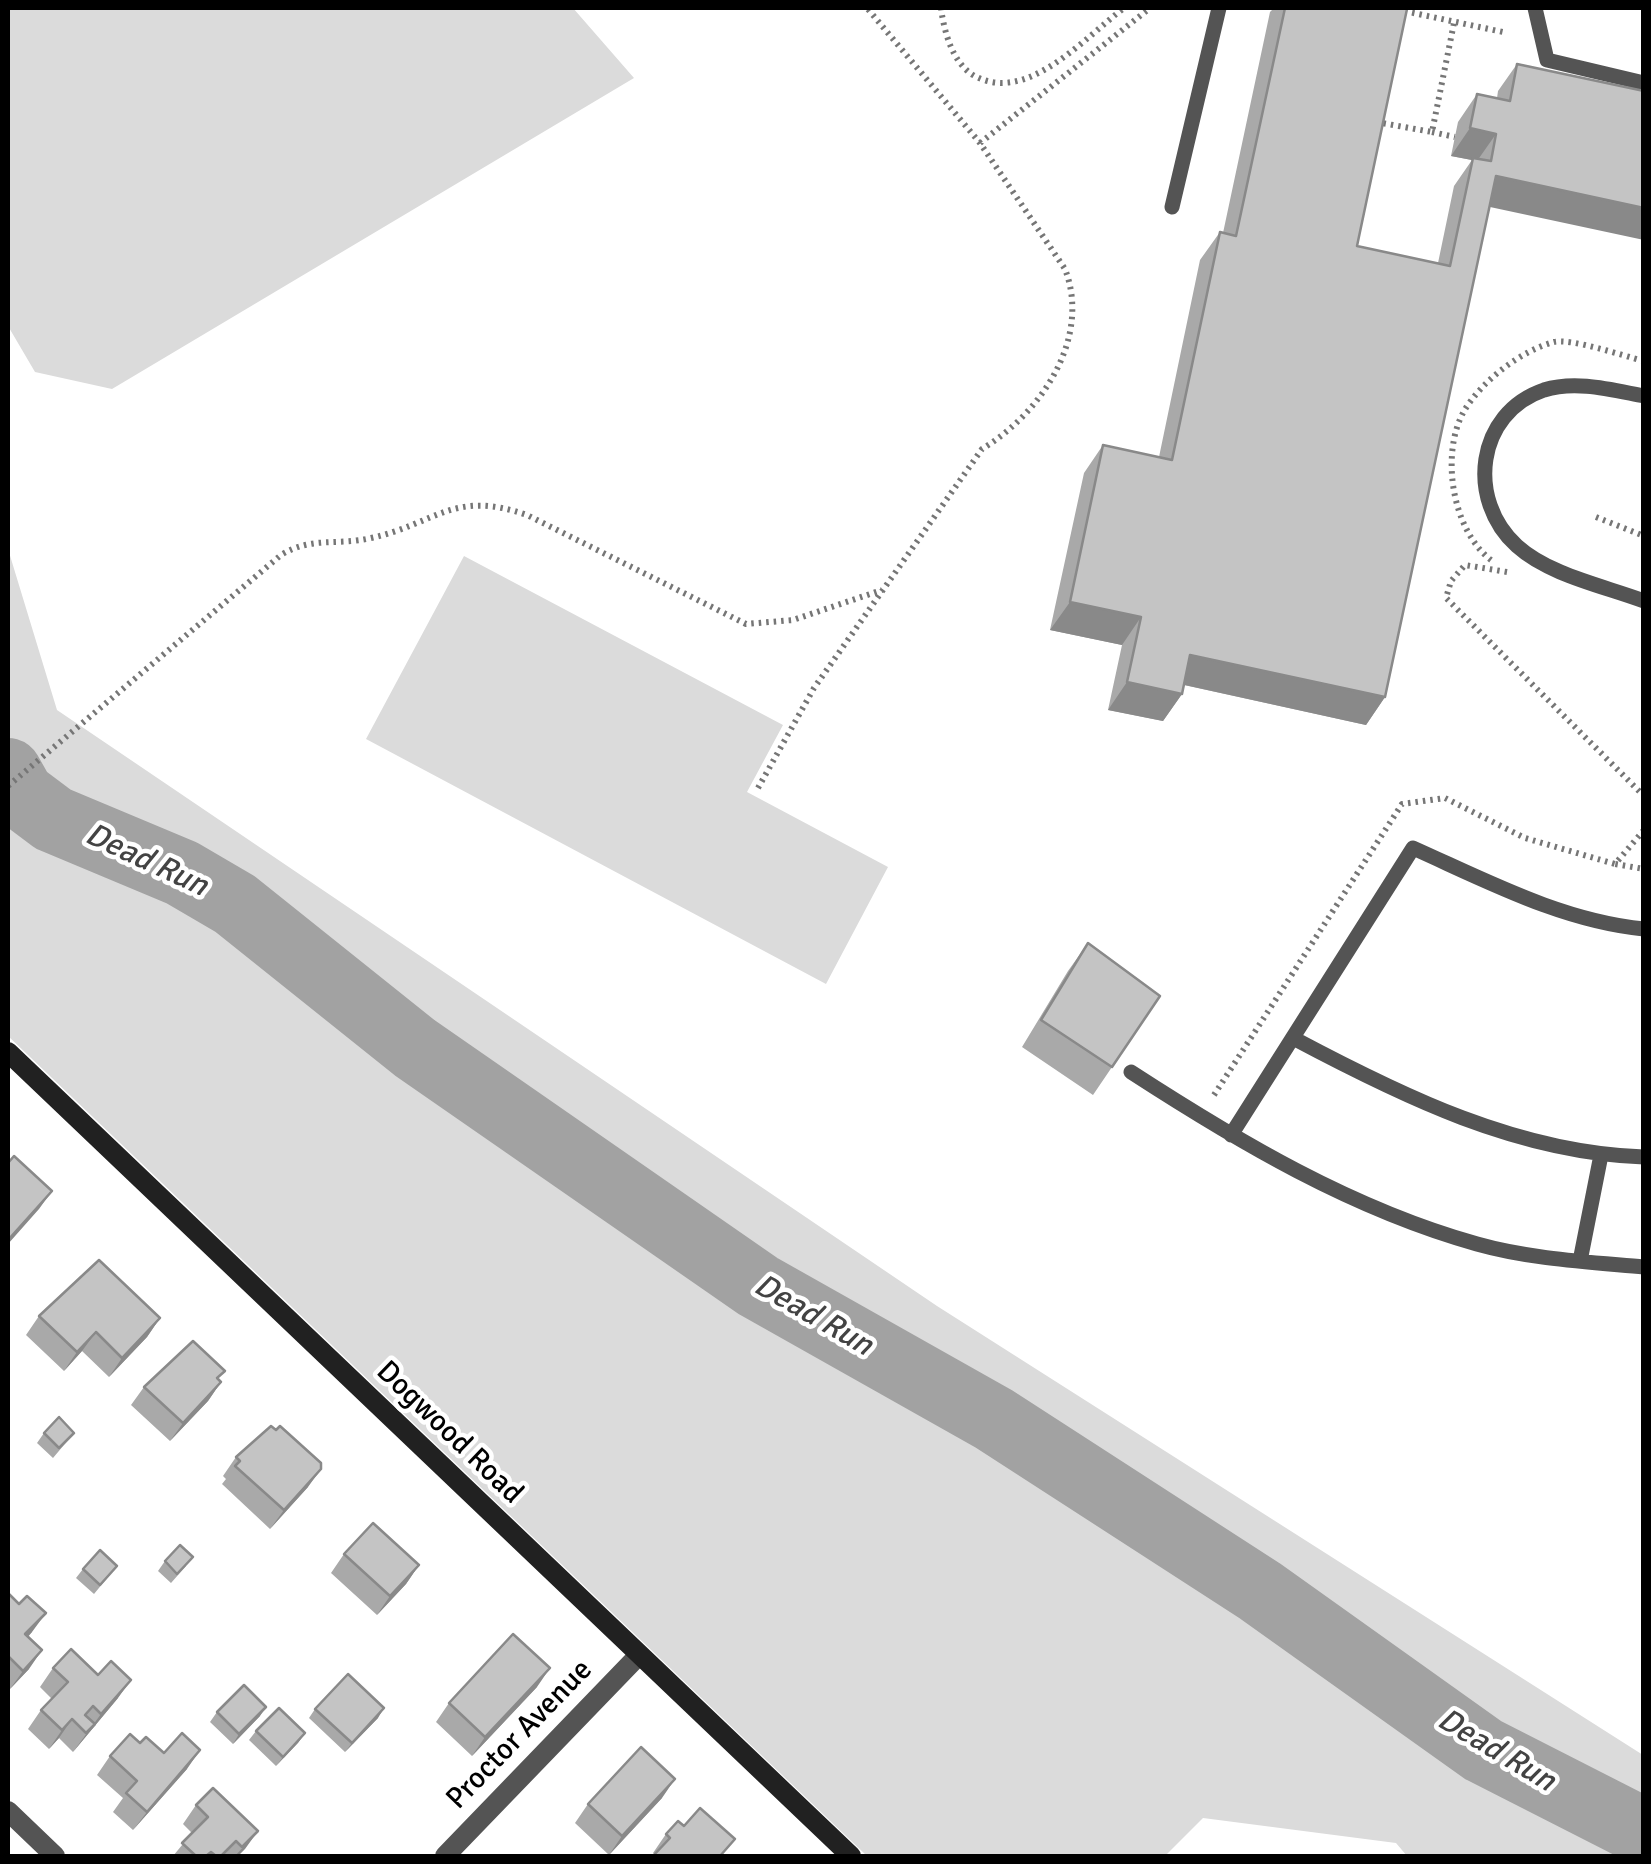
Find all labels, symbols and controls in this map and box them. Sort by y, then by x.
water label: Dead Run [79,816,213,906]
water label: Dead Run [747,1267,879,1365]
street label: Dogwood Road [368,1354,530,1512]
street label: Proctor Avenue [440,1653,600,1817]
water label: Dead Run [1430,1701,1562,1801]

